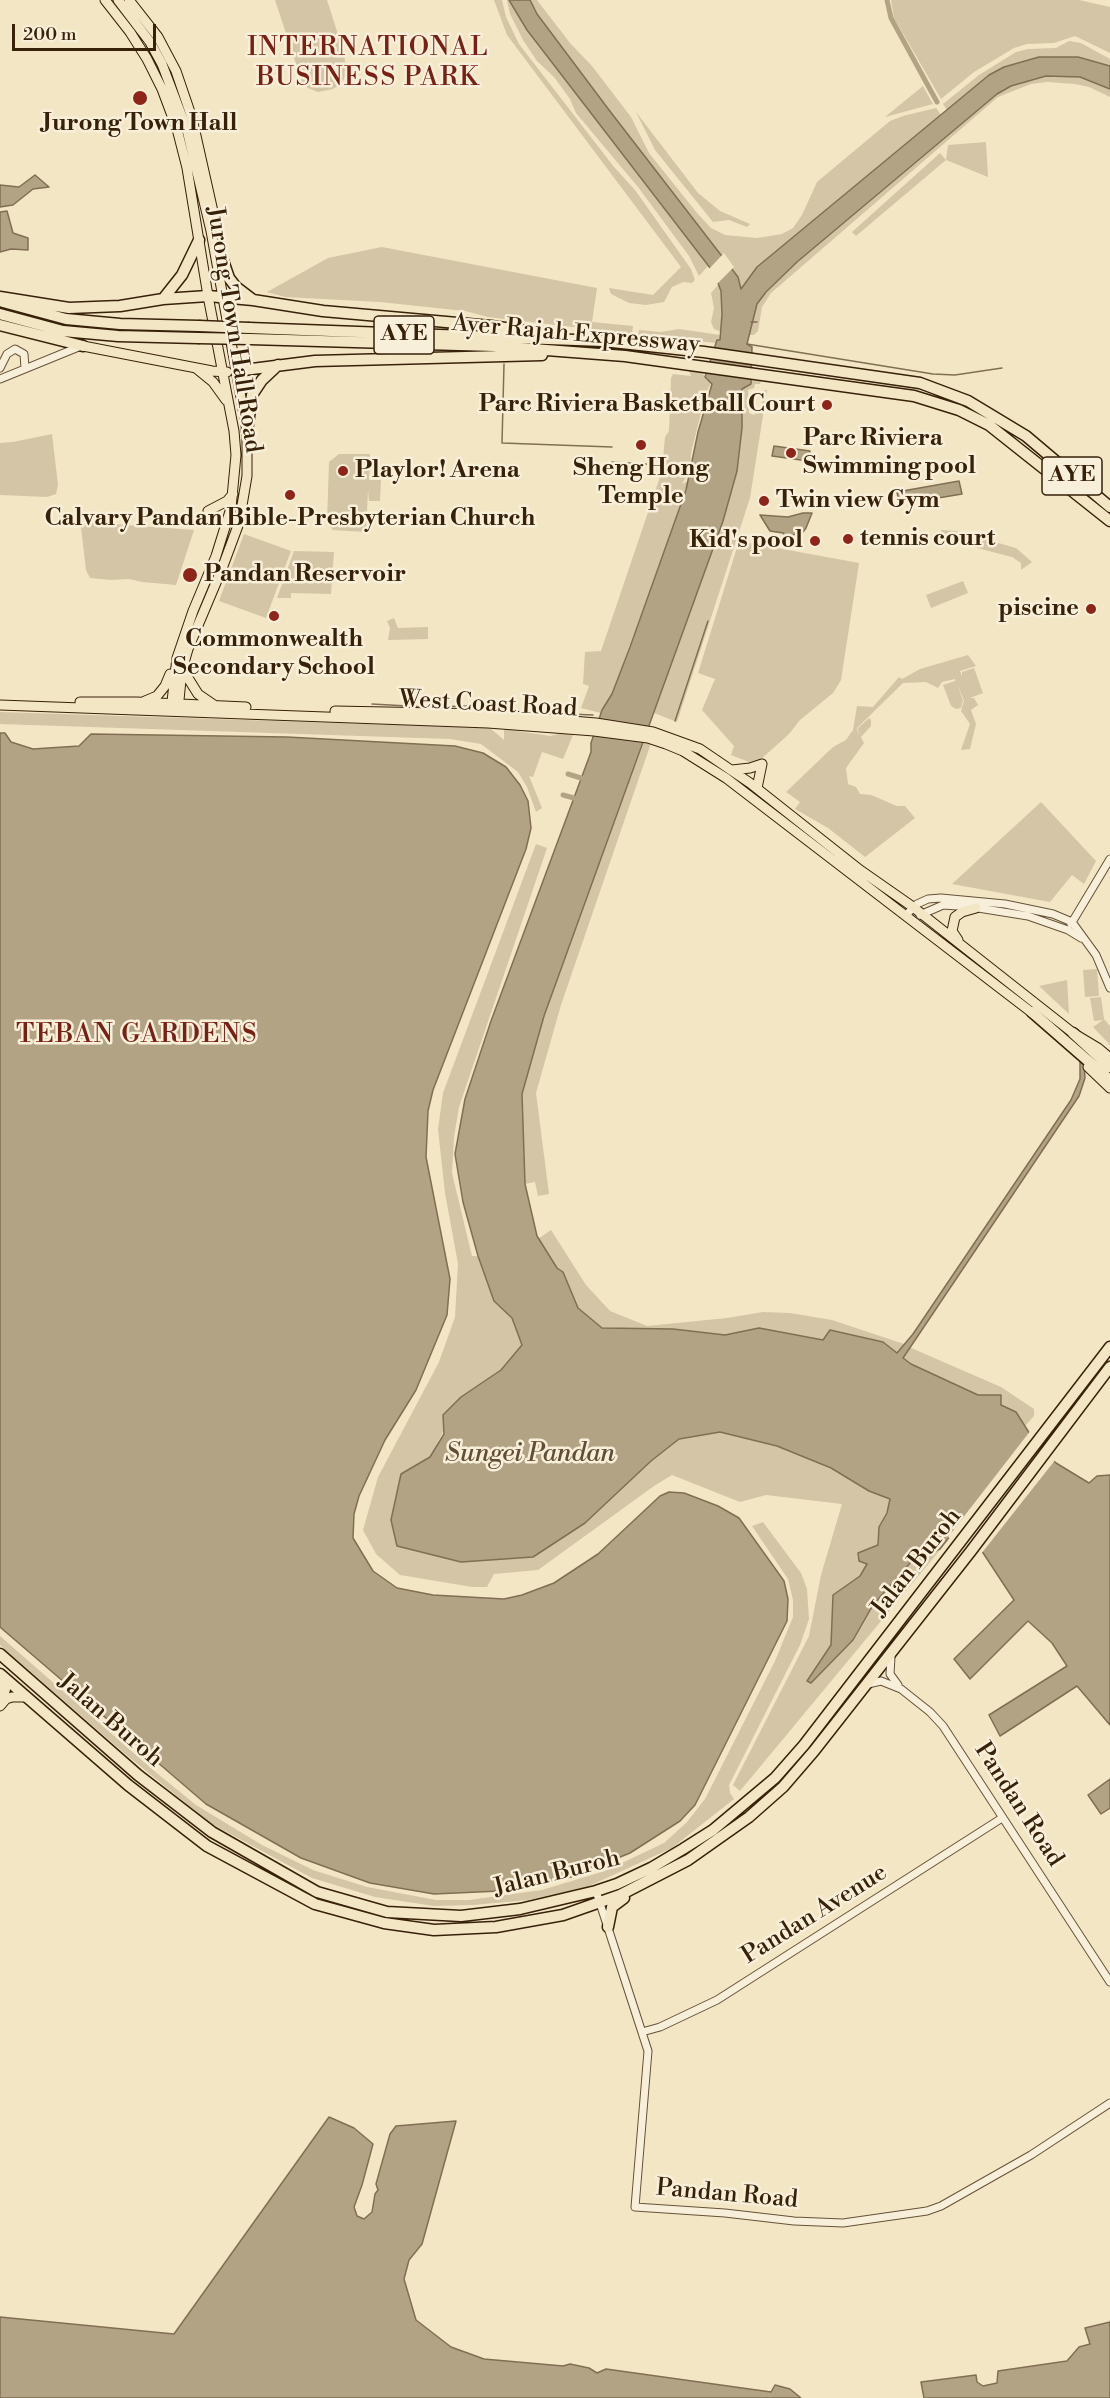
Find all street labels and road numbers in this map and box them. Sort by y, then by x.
street label: Jurong Town Hall Road [199,205,267,455]
street label: Ayer Rajah Expressway [451,310,701,360]
road number: AYE [374,316,434,354]
road number: AYE [1042,457,1102,495]
street label: West Coast Road [398,686,578,724]
street label: Jalan Buroh [866,1503,968,1623]
street label: Jalan Buroh [52,1668,168,1774]
street label: Pandan Road [967,1737,1069,1873]
street label: Jalan Buroh [491,1844,623,1904]
street label: Pandan Avenue [737,1859,893,1971]
street label: Pandan Road [655,2174,799,2216]

